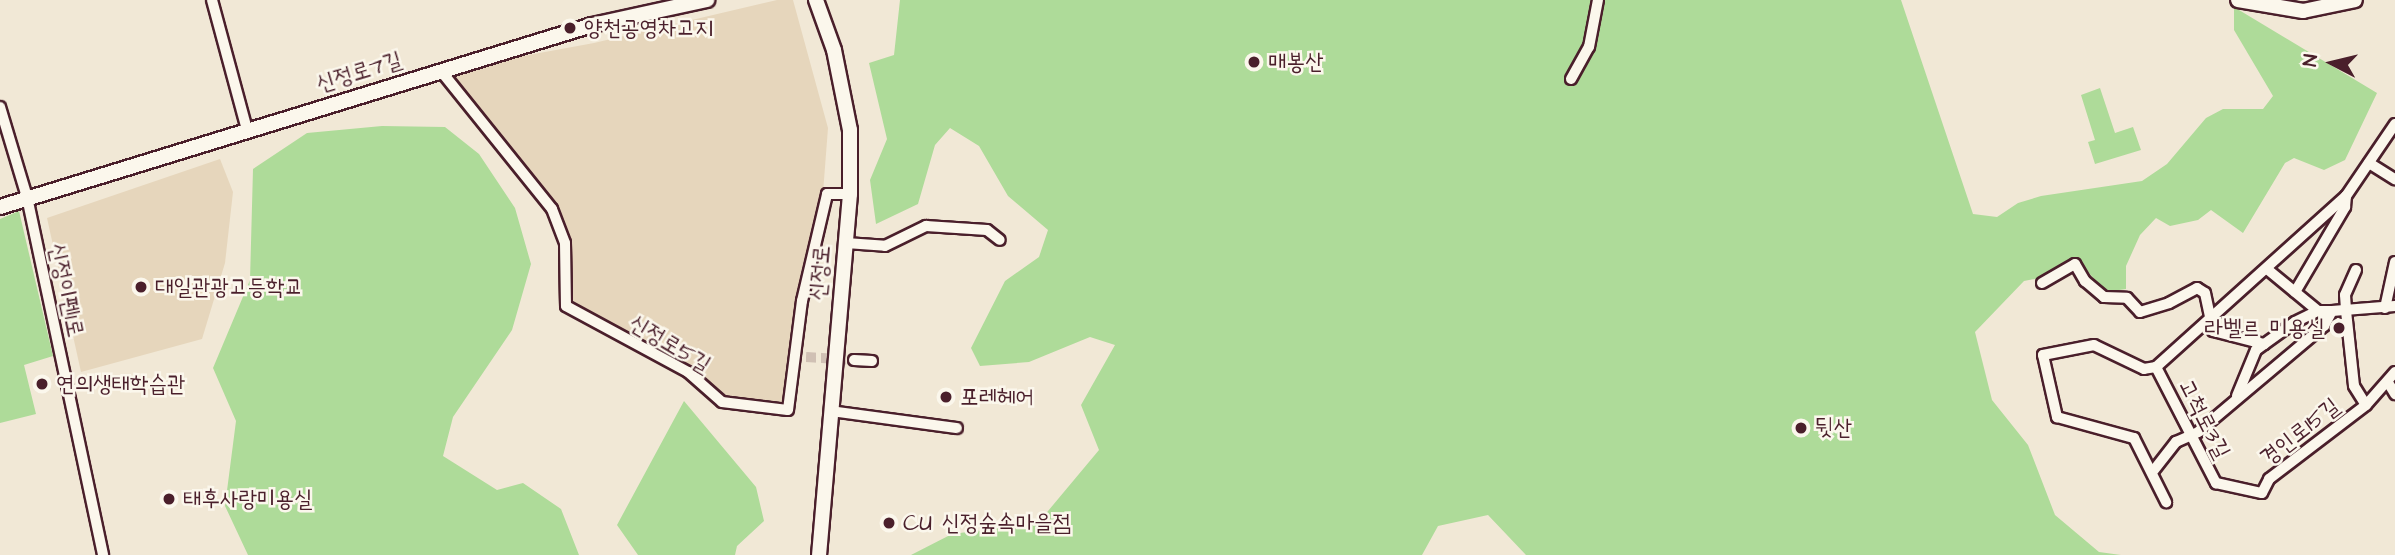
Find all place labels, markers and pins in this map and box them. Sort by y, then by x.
place label: 양천공영차고지 [584,14,714,42]
marker: 양천공영차고지 [562,20,578,36]
place label: 매봉산 [1268,48,1324,76]
marker: 매봉산 [1246,54,1262,70]
place label: 대일관광고등학교 [155,273,303,301]
marker: 대일관광고등학교 [133,279,149,295]
place label: 라벨르 미용실 [2205,314,2325,342]
marker: 라벨르 미용실 [2331,320,2347,336]
place label: 연의생태학습관 [56,370,186,398]
marker: 연의생태학습관 [34,376,50,392]
place label: 포레헤어 [960,383,1034,411]
marker: 포레헤어 [938,389,954,405]
place label: 뒷산 [1815,414,1852,442]
marker: 뒷산 [1793,420,1809,436]
place label: 태후사랑미용실 [183,485,313,513]
marker: 태후사랑미용실 [161,491,177,507]
place label: CU 신정숲속마을점 [903,509,1071,537]
marker: CU 신정숲속마을점 [881,515,897,531]

